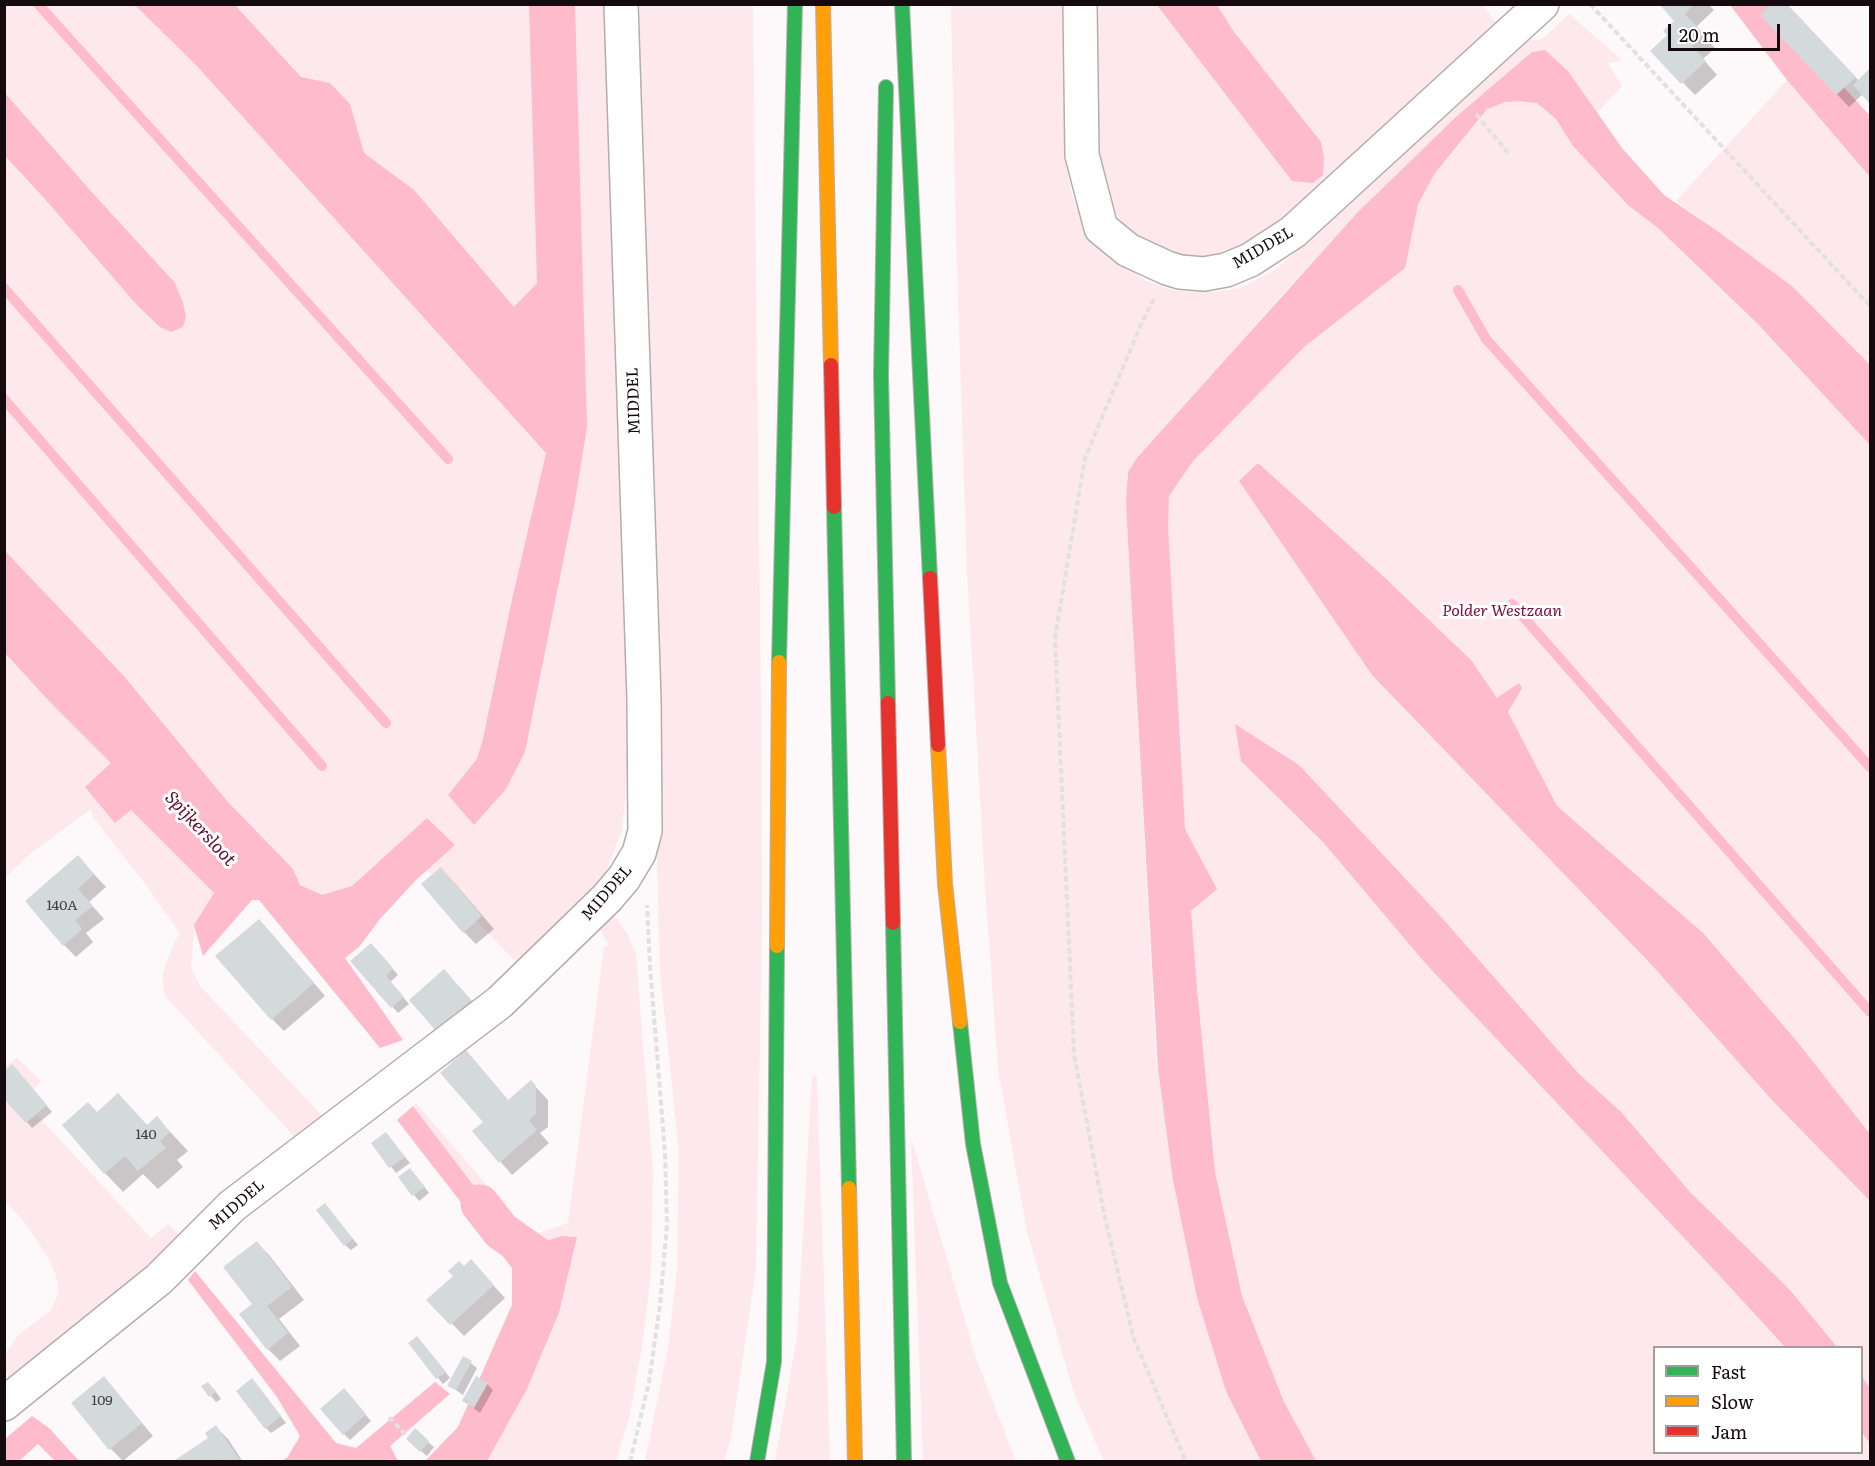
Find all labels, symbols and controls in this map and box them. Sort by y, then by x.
scale bar [1671,12,1784,50]
text: 20 m [1679,21,1720,48]
street label: MIDDEL [1229,223,1297,273]
street label: MIDDEL [623,367,645,435]
park label: Polder Westzaan [1442,601,1562,621]
water label: Spijkersloot [160,787,240,871]
street label: MIDDEL [578,861,636,925]
house number: 140A [46,898,78,914]
house number: 140 [136,1127,156,1143]
street label: MIDDEL [205,1176,269,1234]
legend [1653,1346,1863,1454]
text: Fast [1711,1358,1746,1385]
text: Slow [1711,1388,1753,1415]
house number: 109 [91,1393,113,1409]
text: Jam [1711,1418,1747,1445]

